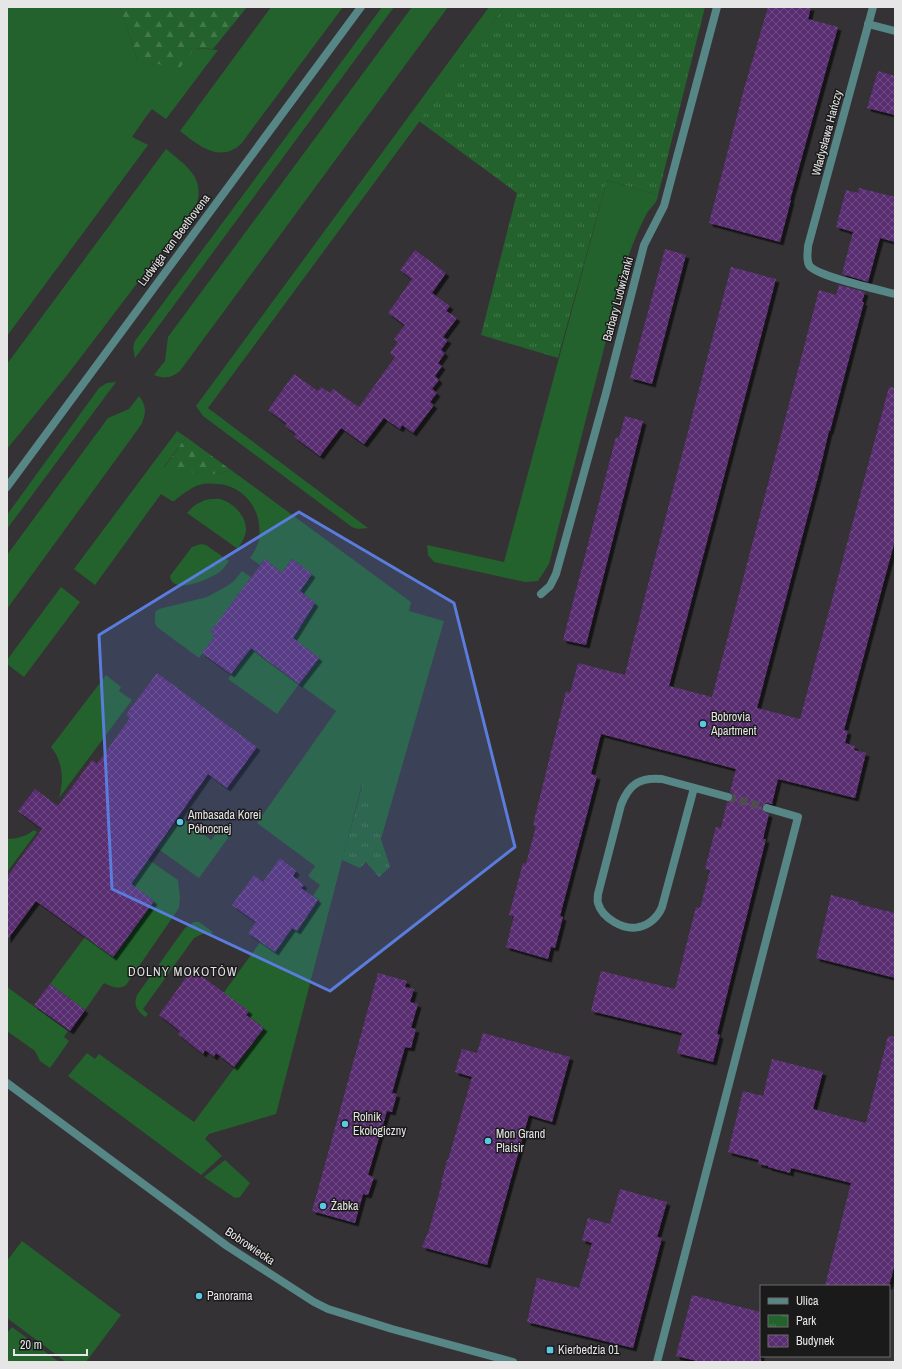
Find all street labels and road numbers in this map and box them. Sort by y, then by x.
street label: Władysława Hańczy [808,88,846,178]
street label: Ludwiga van Beethovena [134,190,214,289]
street label: Barbary Ludwiżanki [599,255,637,343]
street label: Bobrowiecka [222,1223,278,1269]

